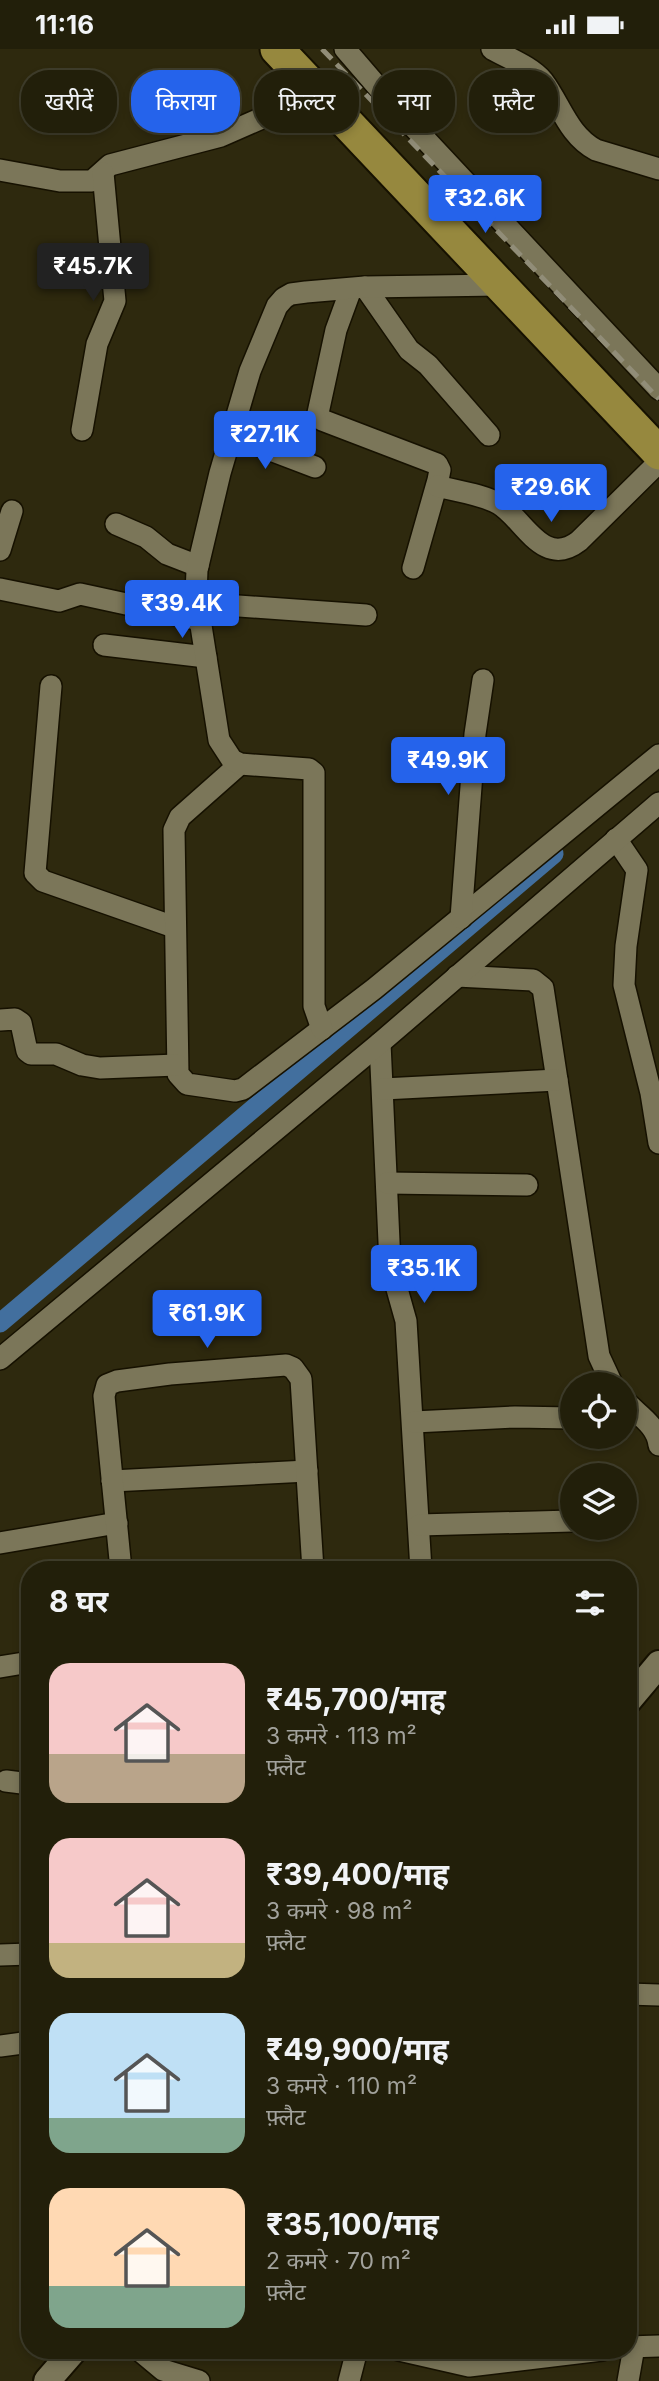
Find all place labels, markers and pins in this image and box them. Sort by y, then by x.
pin: ₹32.6K [428,176,542,235]
pin: ₹45.7K [36,243,150,303]
pin: ₹27.1K [208,411,322,471]
pin: ₹29.6K [494,465,608,524]
pin: ₹39.4K [125,581,239,640]
pin: ₹49.9K [391,737,505,797]
pin: ₹35.1K [367,1245,481,1305]
pin: ₹61.9K [150,1291,264,1350]

